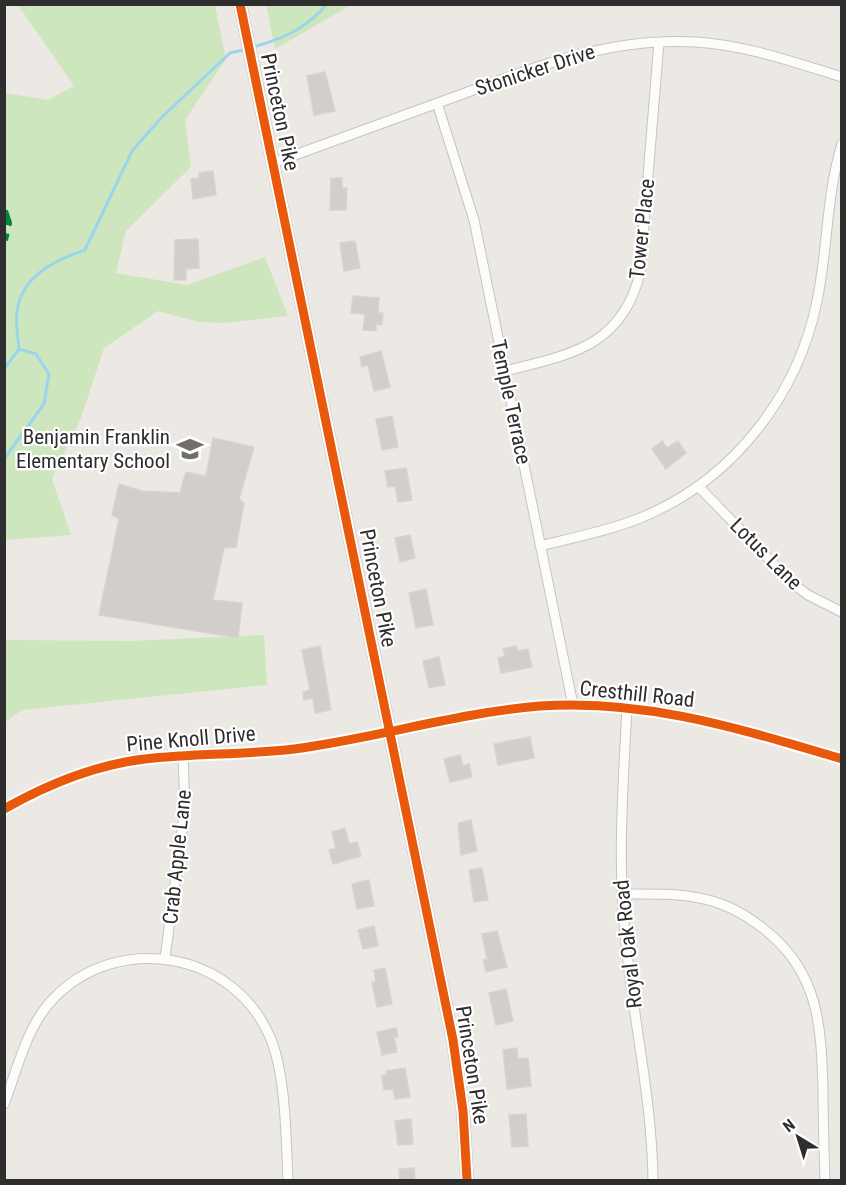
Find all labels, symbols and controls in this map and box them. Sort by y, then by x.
street label: Stonicker Drive [472,39,598,101]
street label: Princeton Pike [256,51,304,173]
street label: Tower Place [625,177,659,281]
street label: Temple Terrace [486,338,536,467]
place label: Benjamin Franklin Elementary School [16,425,170,473]
school or university icon: Benjamin Franklin Elementary School [175,434,205,464]
street label: Lotus Lane [725,513,807,595]
street label: Princeton Pike [355,527,401,649]
street label: Cresthill Road [578,676,696,712]
street label: Pine Knoll Drive [125,721,257,757]
street label: Crab Apple Lane [158,788,196,926]
street label: Royal Oak Road [609,879,647,1009]
street label: Princeton Pike [451,1004,493,1126]
north arrow [768,1107,828,1167]
text: N [779,1115,799,1136]

